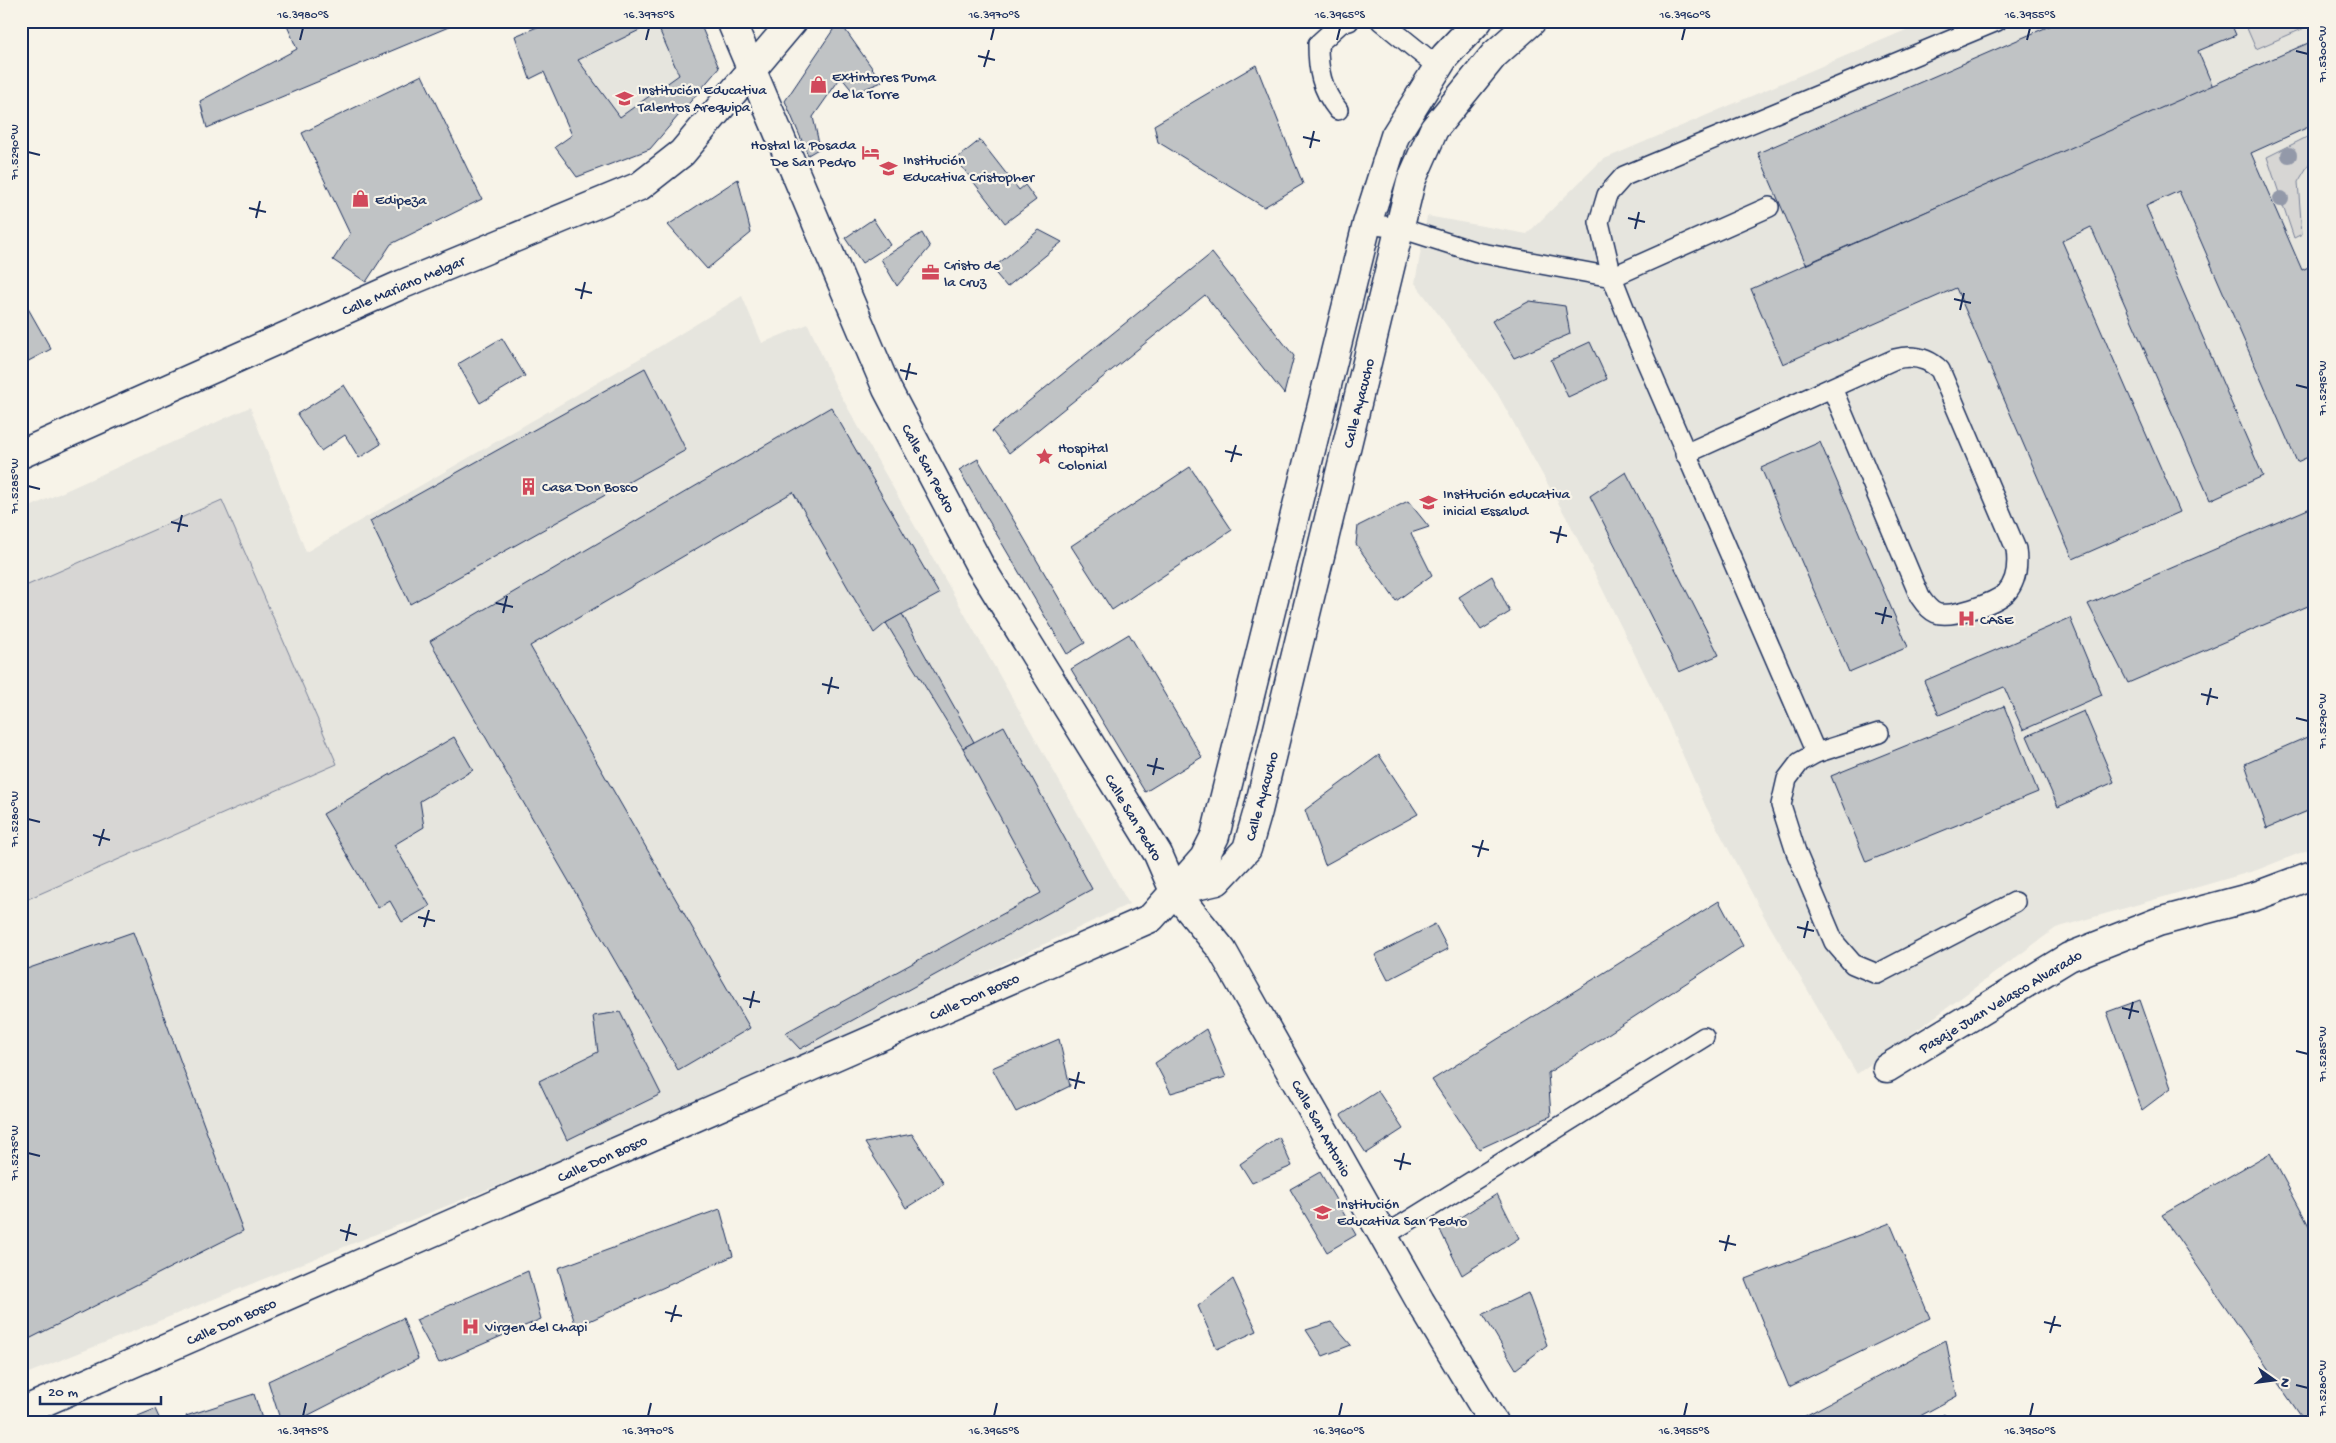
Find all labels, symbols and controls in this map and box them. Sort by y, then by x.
text: 16.3980°S [276,9,329,23]
text: 16.3975°S [623,9,675,23]
text: 16.3970°S [968,9,1020,23]
text: 16.3965°S [1314,9,1366,23]
text: 16.3960°S [1659,9,1711,23]
text: 16.3955°S [2004,9,2056,23]
text: 71.5300°W [2317,26,2331,83]
place label: Extintores Puma de la Torre [832,69,937,104]
shop icon: Extintores Puma de la Torre [808,75,828,95]
place label: Institución Educativa Talentos Arequipa [637,82,767,117]
school or university icon: Institución Educativa Talentos Arequipa [614,88,634,108]
text: 71.5290°W [9,124,23,181]
place label: Hostal la Posada De San Pedro [751,137,857,172]
hotel icon: Hostal la Posada De San Pedro [860,143,880,163]
place label: Institución Educativa Cristopher [903,152,1036,187]
school or university icon: Institución Educativa Cristopher [879,158,899,178]
shop icon: Edipeza [351,189,371,209]
place label: Edipeza [375,192,427,210]
street label: Calle Mariano Melgar [339,252,470,321]
place label: Cristo de la Cruz [944,257,1000,292]
office icon: Cristo de la Cruz [920,263,940,283]
street label: Calle Ayacucho [1340,356,1380,450]
text: 71.5295°W [2317,361,2331,416]
street label: Calle San Pedro [896,421,958,517]
place label: Hospital Colonial [1058,440,1108,475]
place icon: Hospital Colonial [1034,446,1054,466]
text: 71.5285°W [9,458,23,515]
building icon: Casa Don Bosco [518,476,538,496]
place label: Casa Don Bosco [542,479,638,497]
place label: Institución educativa inicial Essalud [1443,486,1571,521]
school or university icon: Institución educativa inicial Essalud [1419,492,1439,512]
hospital icon: CASE [1956,609,1976,629]
place label: CASE [1980,612,2014,630]
text: 71.5290°W [2317,693,2331,750]
street label: Calle Ayacucho [1242,750,1284,843]
street label: Calle San Pedro [1099,771,1165,865]
text: 71.5280°W [9,791,23,848]
street label: Pasaje Juan Velasco Alvarado [1915,947,2086,1059]
street label: Calle Don Bosco [927,970,1023,1026]
text: 71.5285°W [2317,1026,2331,1083]
street label: Calle San Antonio [1286,1077,1354,1181]
text: 71.5275°W [9,1125,23,1182]
street label: Calle Don Bosco [555,1132,651,1188]
place label: Institución Educativa San Pedro [1337,1196,1468,1231]
school or university icon: Institución Educativa San Pedro [1313,1202,1333,1222]
street label: Calle Don Bosco [184,1295,280,1351]
hospital icon: Virgen del Chapi [461,1316,481,1336]
place label: Virgen del Chapi [484,1319,587,1337]
north arrow [2248,1356,2298,1406]
text: 71.5280°W [2317,1360,2331,1417]
scale bar [40,1373,161,1405]
text: N [2275,1376,2294,1389]
text: 20 m [48,1384,78,1402]
text: 16.3975°S [277,1425,329,1439]
text: 16.3970°S [622,1425,674,1439]
text: 16.3965°S [968,1425,1020,1439]
text: 16.3960°S [1313,1425,1365,1439]
text: 16.3955°S [1658,1425,1710,1439]
text: 16.3950°S [2003,1425,2056,1439]

